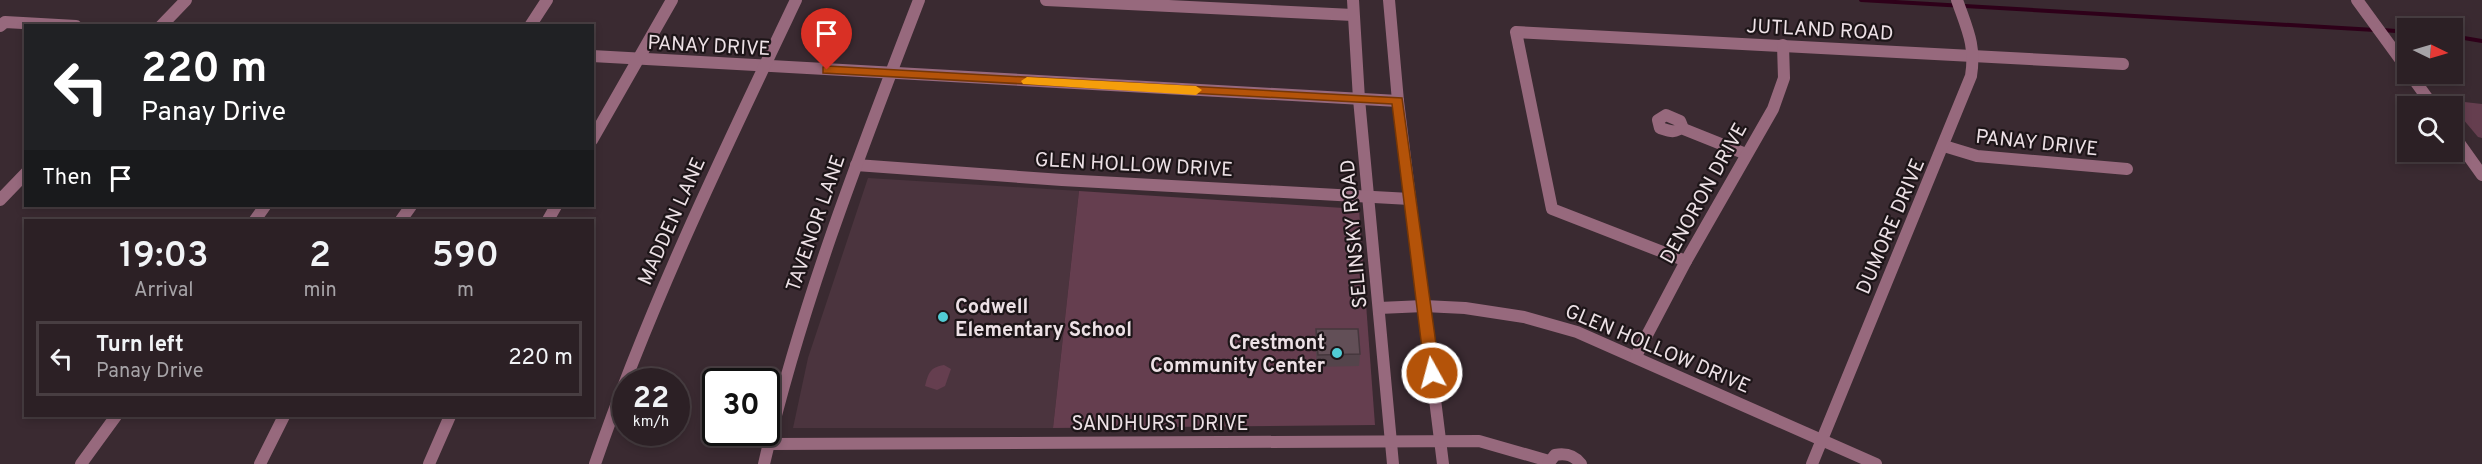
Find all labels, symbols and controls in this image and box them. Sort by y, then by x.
pin [801,8,852,70]
street label: JUTLAND ROAD [1746,14,1894,48]
icon: arrive [810,17,843,50]
north arrow [2397,18,2463,84]
map controls [2397,18,2463,162]
street label: PANAY DRIVE [647,31,771,63]
text: 220 m [141,44,267,97]
icon: left [42,48,120,126]
text: Panay Drive [141,96,286,130]
button: search [2397,96,2463,162]
street label: DENORON DRIVE [1655,119,1754,269]
street label: PANAY DRIVE [1974,125,2099,163]
street label: GLEN HOLLOW DRIVE [1034,148,1234,184]
street label: TAVENOR LANE [781,152,852,295]
street label: MADDEN LANE [633,154,713,290]
street label: DUMORE DRIVE [1852,155,1932,299]
street label: SELINSKY ROAD [1336,158,1374,309]
icon: arrive [104,162,137,195]
text: Then [42,165,92,192]
text: 19:03 [119,234,209,280]
text: 2 [309,234,331,280]
text: 590 [432,234,499,280]
text: Arrival [134,278,194,304]
text: min [303,278,337,304]
text: m [457,278,474,304]
place label: Codwell Elementary School [955,295,1132,344]
street label: GLEN HOLLOW DRIVE [1561,299,1754,401]
marker: Codwell Elementary School [936,310,950,324]
place label: Crestmont Community Center [1150,331,1326,380]
text: Turn left [96,332,184,359]
position arrow [1400,341,1464,405]
icon: left [45,342,78,375]
text: 220 m [508,345,573,372]
marker: Crestmont Community Center [1330,346,1344,360]
text: Panay Drive [96,359,203,385]
speed limit sign: 30 [702,368,780,446]
text: 22 [633,381,669,418]
street label: SANDHURST DRIVE [1071,412,1249,438]
text: km/h [633,413,669,432]

